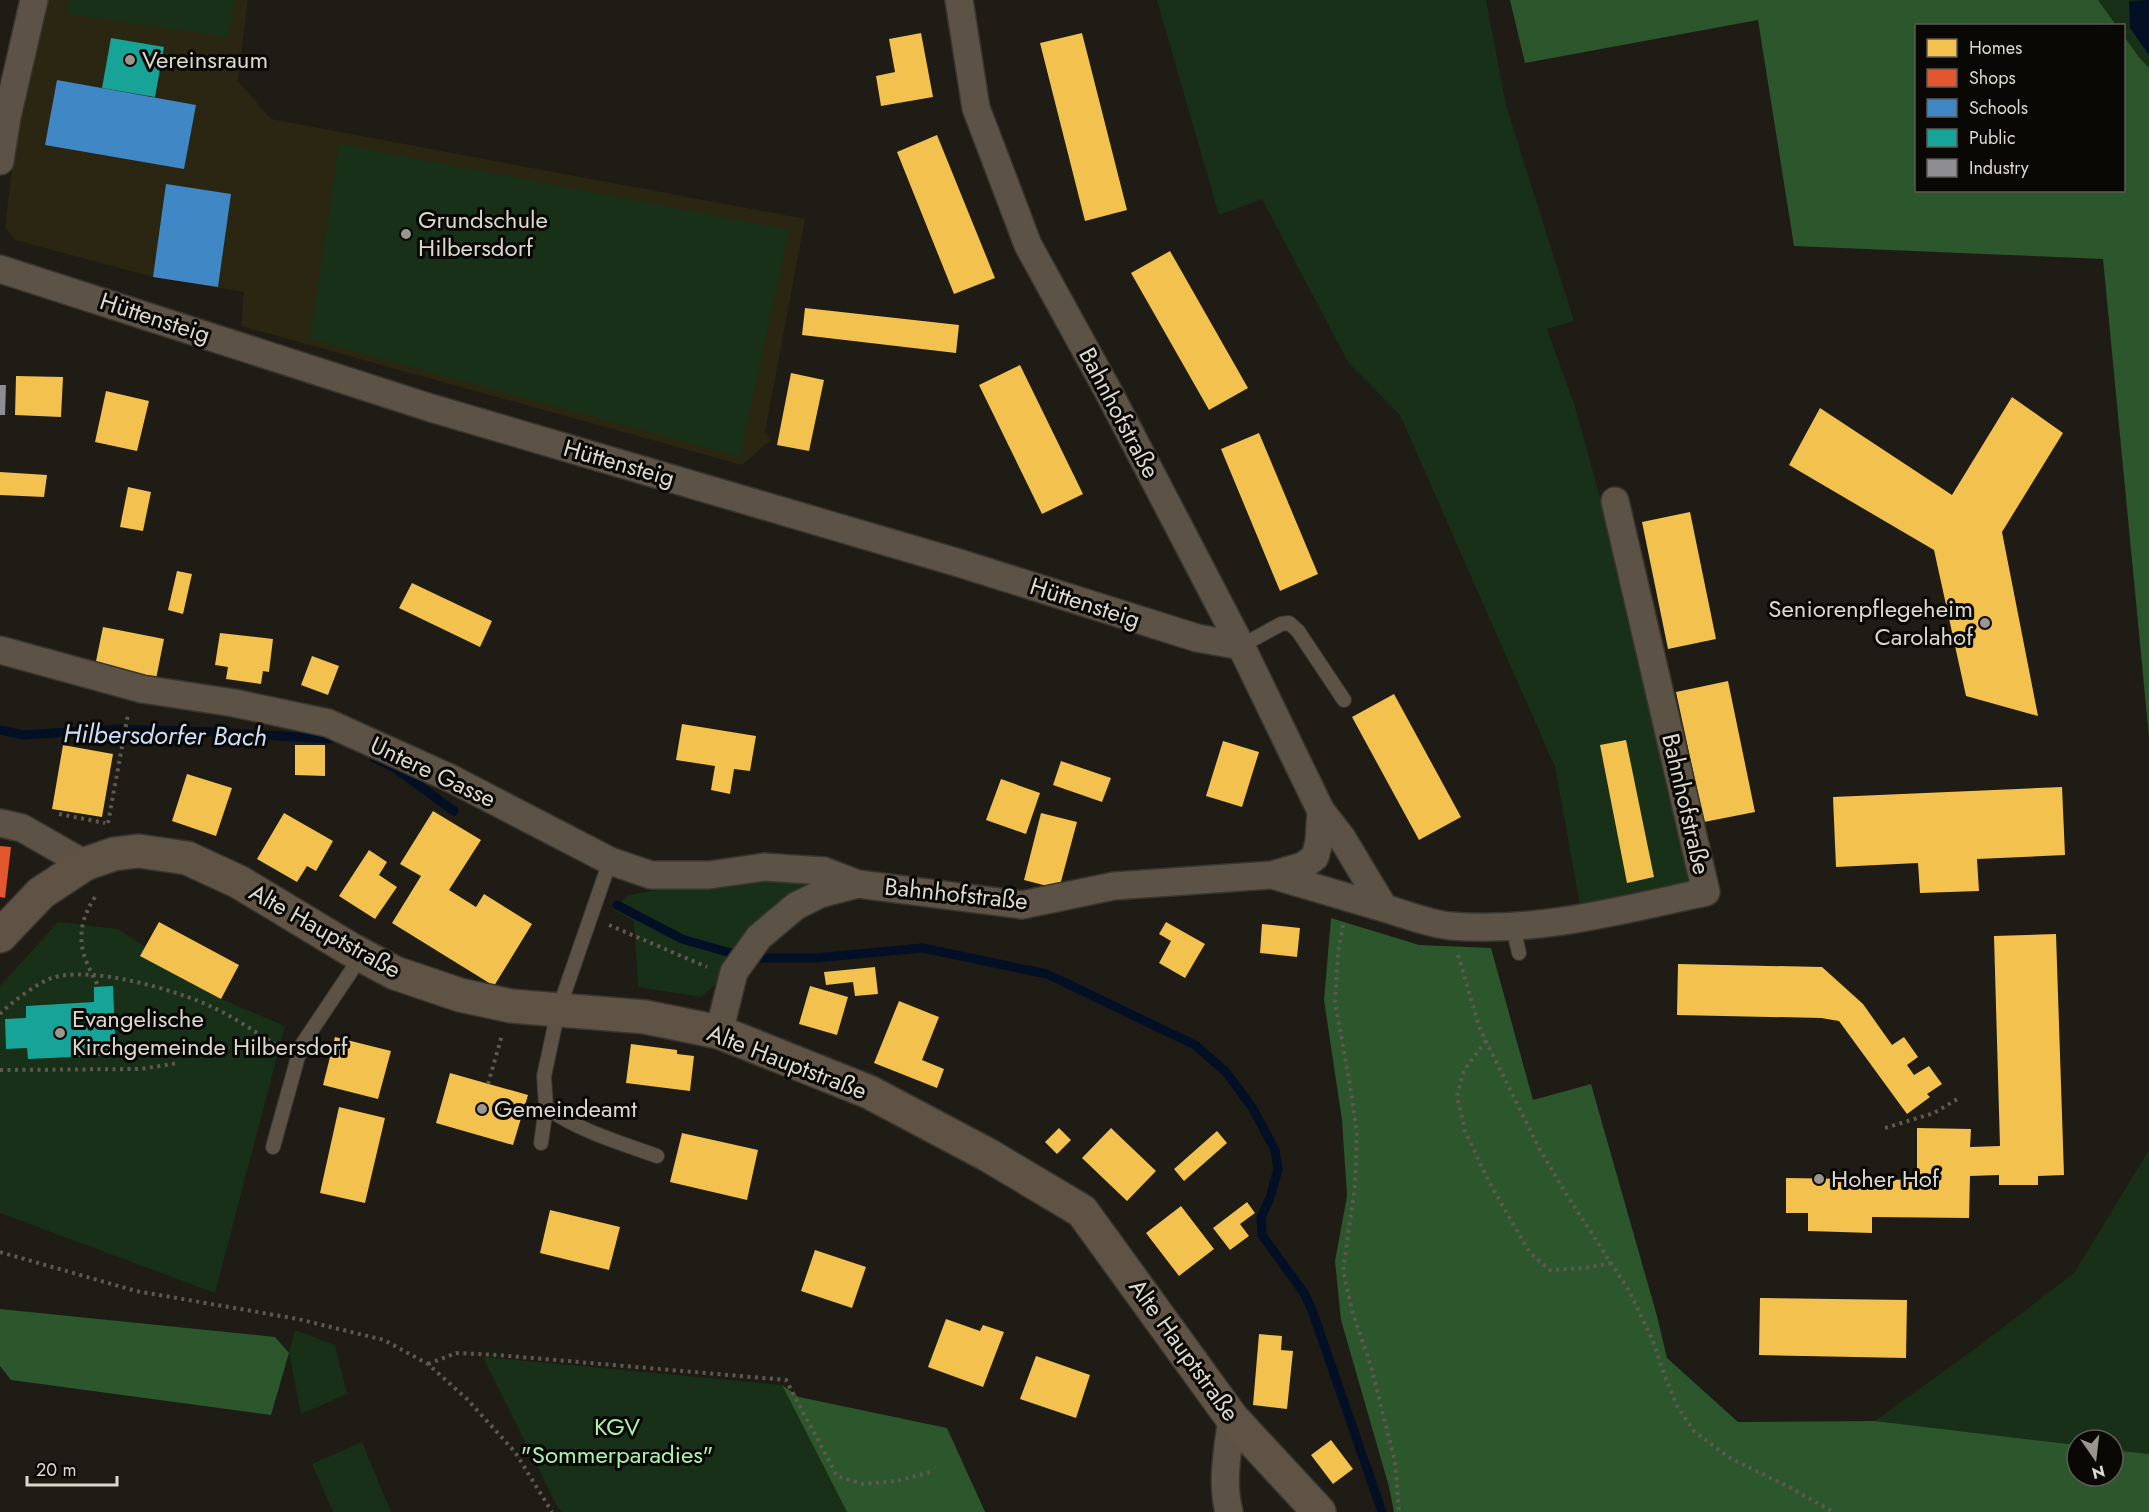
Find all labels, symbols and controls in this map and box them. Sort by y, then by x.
legend [1915,24,2125,192]
text: Homes [1969,35,2022,61]
place label: Vereinsraum [142,42,268,77]
marker: Vereinsraum [123,53,137,67]
text: Shops [1969,65,2016,91]
text: Schools [1969,95,2028,121]
text: Public [1969,125,2016,151]
text: Industry [1969,155,2029,181]
place label: Grundschule Hilbersdorf [418,202,548,265]
marker: Grundschule Hilbersdorf [399,227,413,241]
street label: Hüttensteig [96,283,215,352]
street label: Bahnhofstraße [1070,341,1169,484]
street label: Hüttensteig [560,430,679,495]
street label: Hüttensteig [1026,568,1145,637]
place label: Seniorenpflegeheim Carolahof [1768,591,1974,654]
marker: Seniorenpflegeheim Carolahof [1978,616,1992,630]
water label: Hilbersdorfer Bach [63,714,267,756]
street label: Untere Gasse [365,727,502,816]
street label: Bahnhofstraße [1653,730,1720,878]
street label: Bahnhofstraße [883,869,1029,918]
street label: Alte Hauptstraße [243,874,407,987]
place label: Evangelische Kirchgemeinde Hilbersdorf [72,1001,349,1064]
street label: Alte Hauptstraße [702,1015,872,1108]
marker: Evangelische Kirchgemeinde Hilbersdorf [53,1026,67,1040]
place label: Gemeindeamt [494,1091,637,1126]
marker: Gemeindeamt [475,1102,489,1116]
place label: Hoher Hof [1831,1161,1940,1196]
marker: Hoher Hof [1812,1172,1826,1186]
street label: Alte Hauptstraße [1121,1271,1248,1428]
park label: KGV "Sommerparadies" [521,1409,713,1472]
north arrow [2065,1428,2125,1488]
scale bar [27,1449,117,1487]
text: 20 m [36,1457,76,1483]
text: N [2090,1459,2107,1485]

